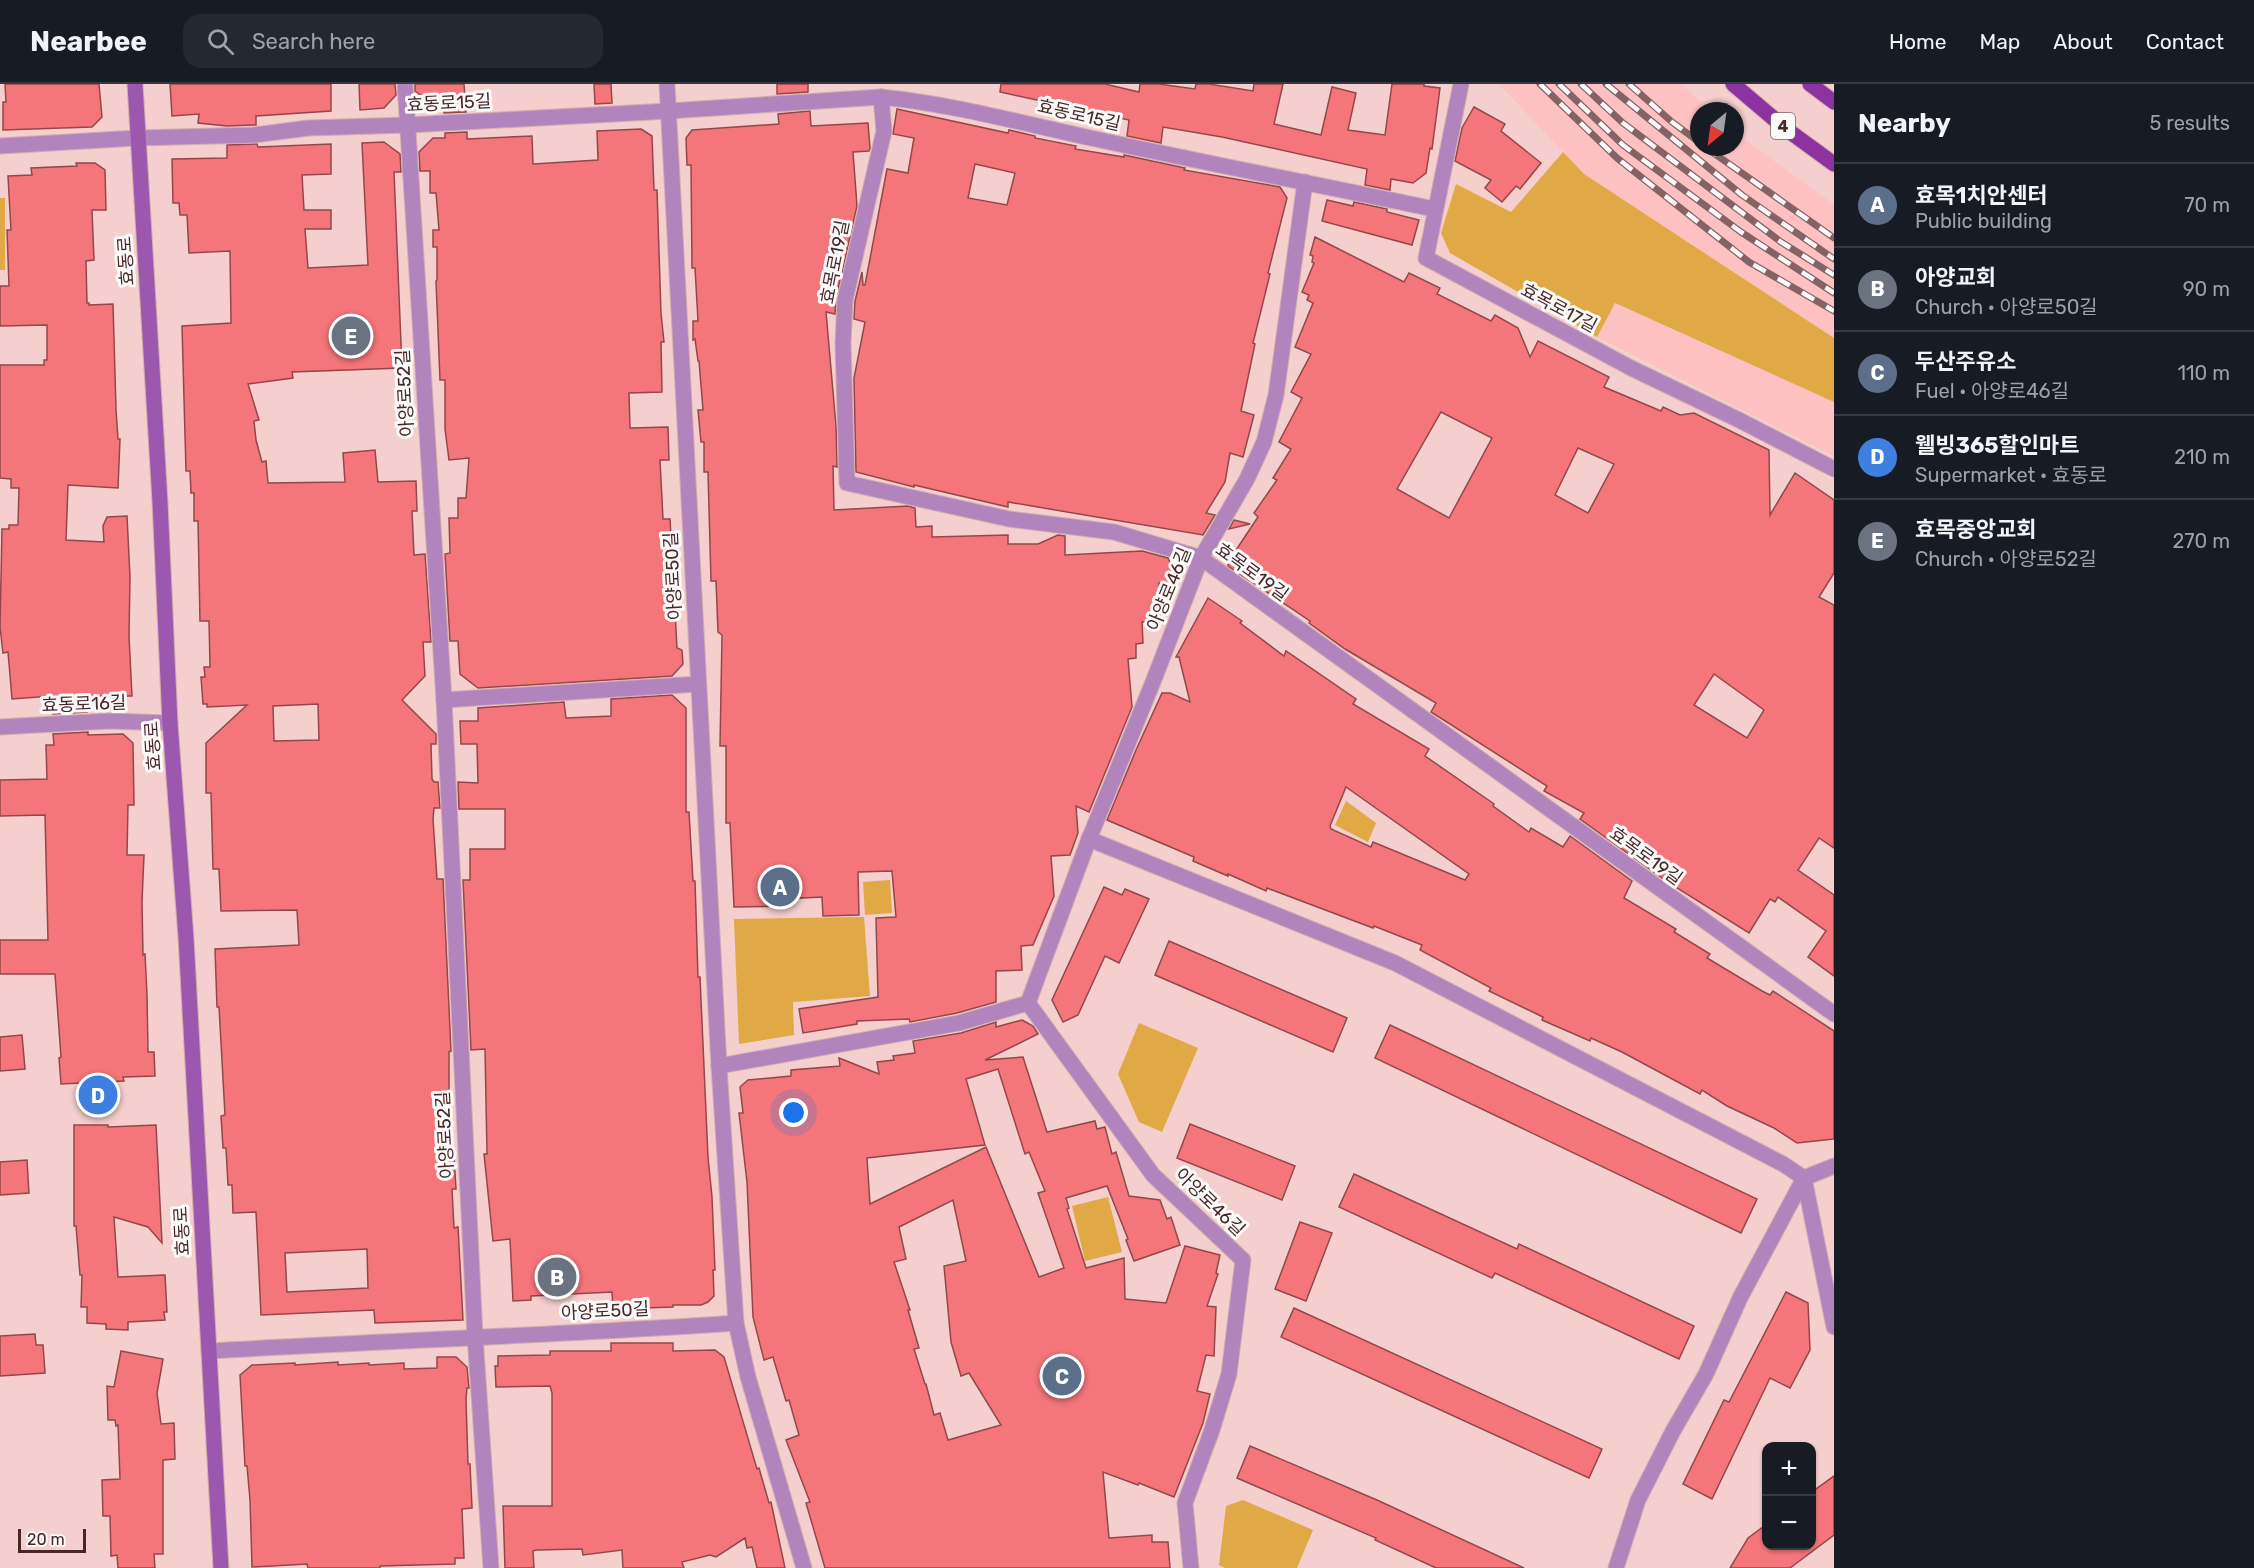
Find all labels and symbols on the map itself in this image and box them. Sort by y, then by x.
street label: 효동로15길 [406,90,492,116]
street label: 효동로15길 [1035,95,1123,135]
north arrow [1690,102,1744,156]
road number: 4 [1771,113,1795,139]
street label: 효목로19길 [816,218,854,306]
street label: 효동로 [113,235,139,287]
street label: 효목로17길 [1517,279,1601,337]
pin: E [332,314,370,358]
street label: 아양로52길 [392,349,418,437]
street label: 아양로50길 [660,531,686,621]
street label: 효목로19길 [1211,538,1293,606]
street label: 아양로46길 [1142,544,1196,634]
street label: 효동로16길 [41,692,127,716]
street label: 효동로 [140,720,166,772]
street label: 효목로19길 [1605,822,1687,890]
pin: A [760,864,800,910]
pin: D [78,1072,118,1118]
street label: 아양로52길 [432,1091,458,1179]
your location [779,1098,808,1127]
street label: 아양로46길 [1171,1163,1249,1241]
street label: 효동로 [170,1206,194,1256]
pin: B [538,1254,576,1300]
street label: 아양로50길 [560,1298,650,1324]
pin: C [1042,1354,1082,1398]
scale bar [18,1526,86,1554]

